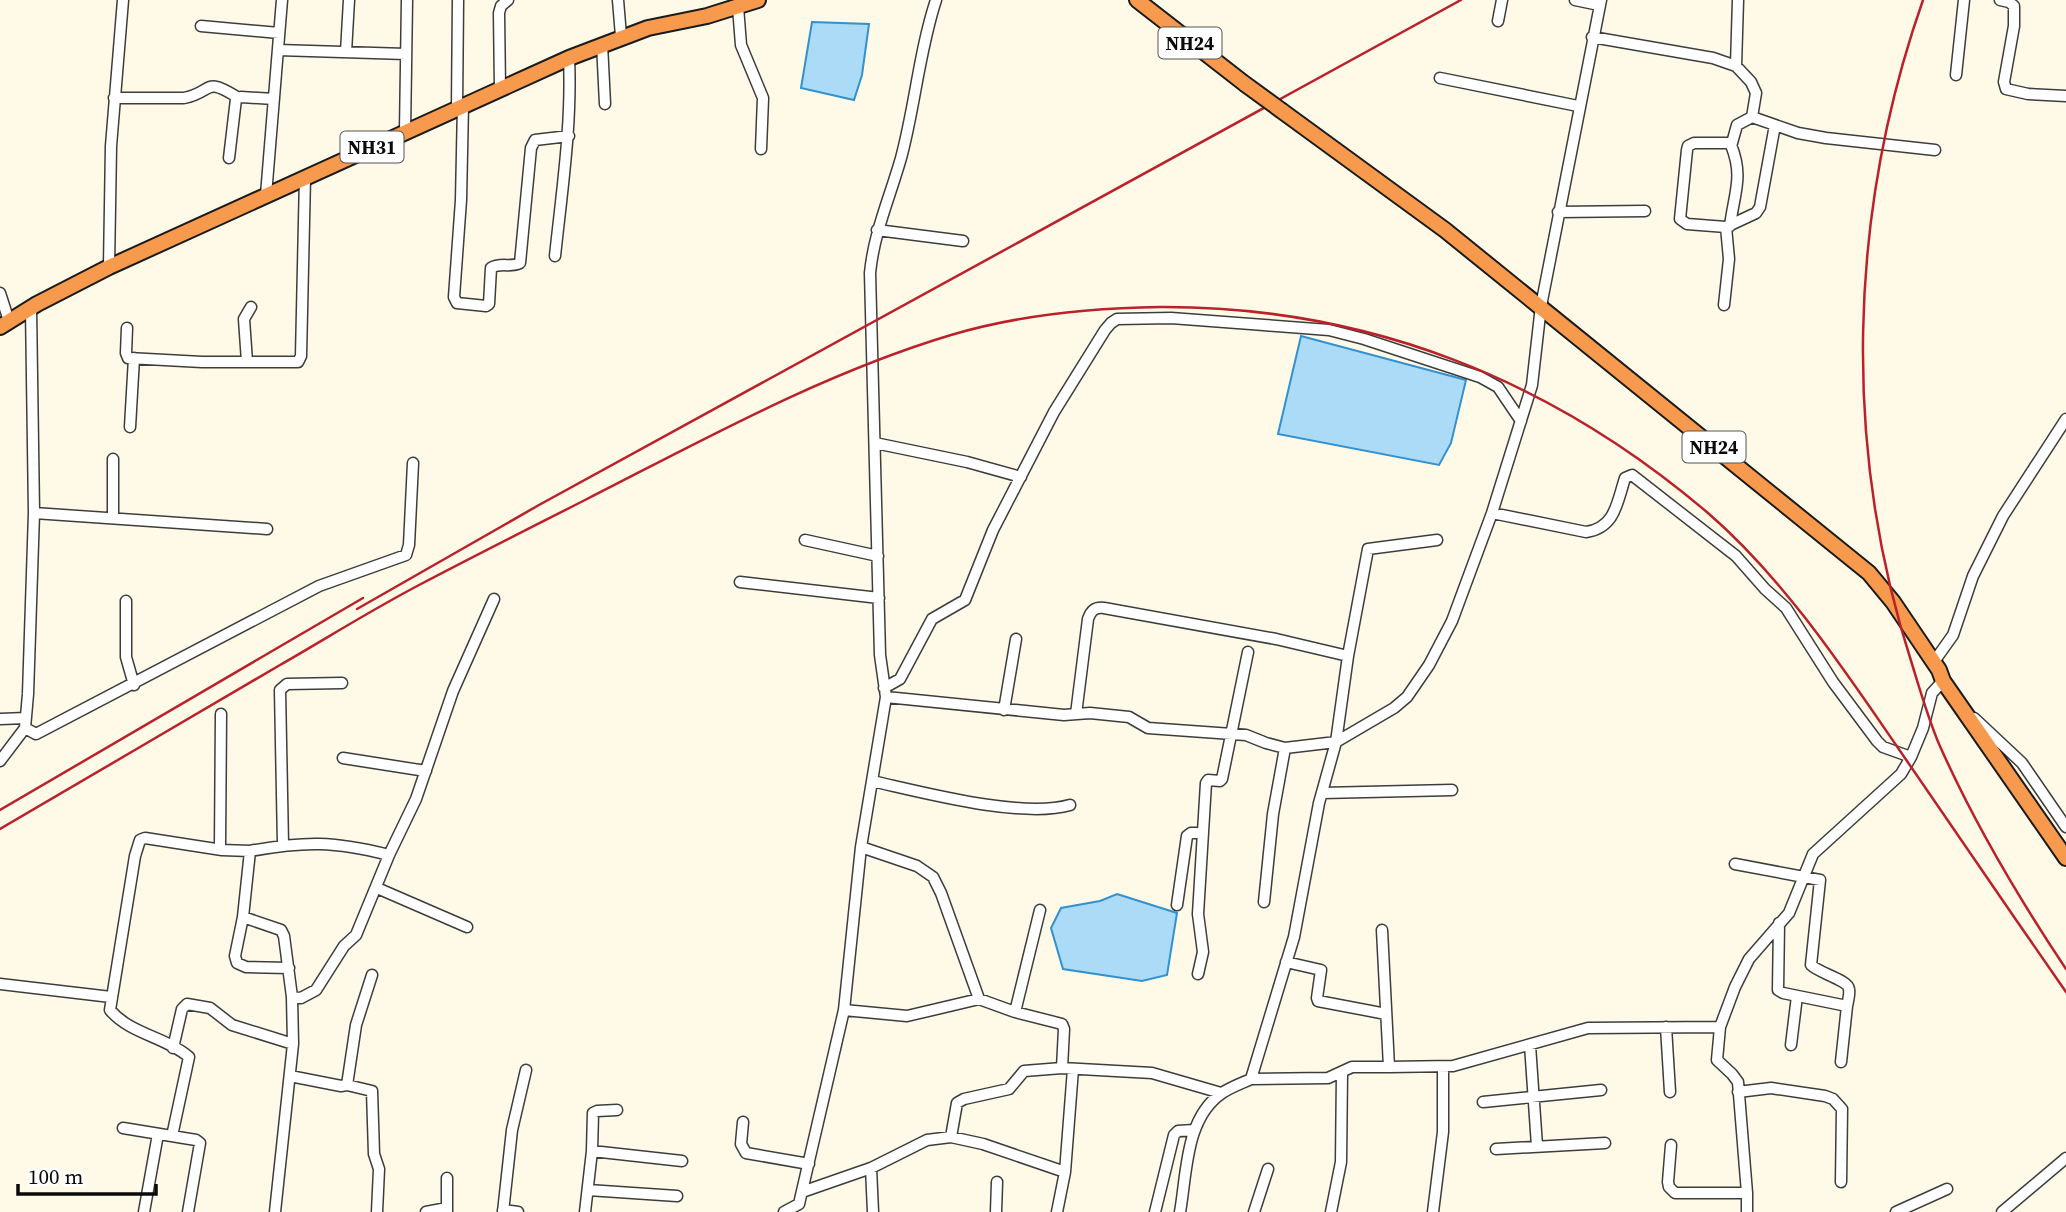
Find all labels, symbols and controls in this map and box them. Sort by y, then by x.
road number: NH24 [1158,28,1222,58]
road number: NH31 [340,132,404,162]
road number: NH24 [1682,432,1746,462]
scale bar [18,1152,156,1196]
text: 100 m [28,1162,83,1191]

